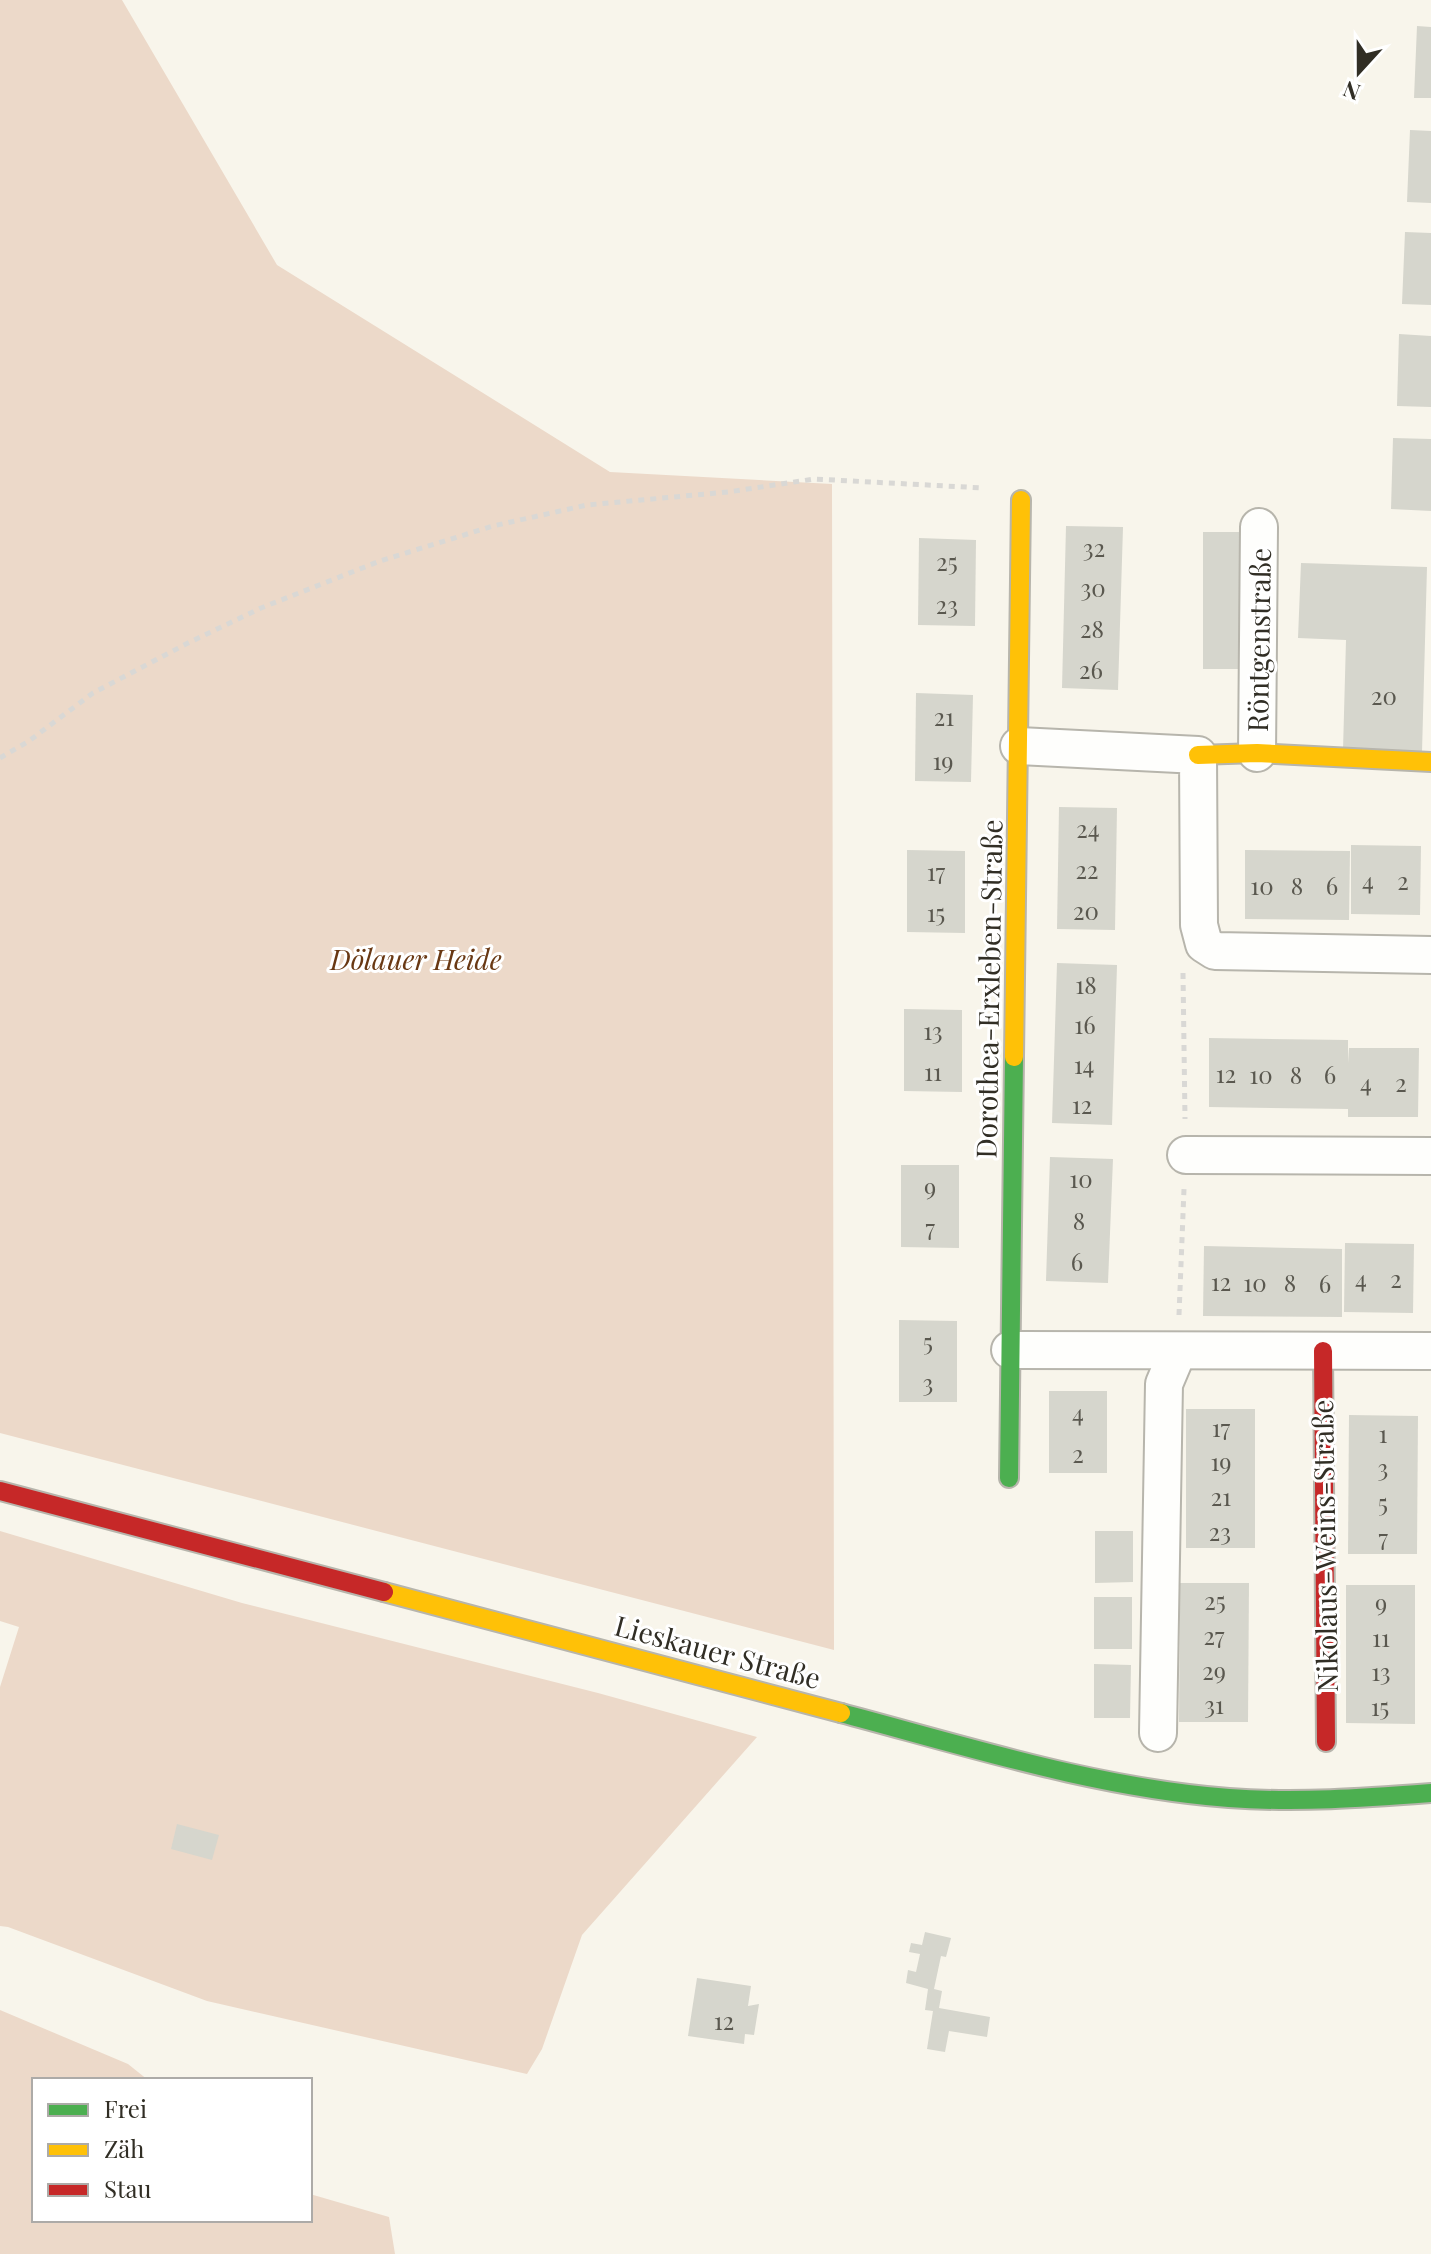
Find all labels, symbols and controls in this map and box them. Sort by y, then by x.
north arrow [1319,32,1399,112]
text: N [1339,75,1364,108]
house number: 32 [1083,531,1105,563]
house number: 25 [936,545,958,577]
street label: Röntgenstraße [1238,548,1278,732]
house number: 30 [1080,571,1106,603]
house number: 23 [936,588,958,620]
house number: 28 [1080,612,1104,644]
house number: 26 [1079,653,1103,685]
house number: 20 [1371,679,1397,711]
house number: 21 [934,700,954,732]
house number: 19 [932,744,954,776]
house number: 24 [1076,812,1100,844]
street label: Dorothea-Erxleben-Straße [967,819,1009,1159]
house number: 22 [1076,853,1099,885]
house number: 17 [927,855,946,887]
house number: 4 [1362,864,1374,896]
house number: 2 [1397,864,1409,896]
house number: 10 [1250,869,1274,901]
house number: 8 [1291,869,1303,901]
house number: 6 [1326,869,1338,901]
house number: 20 [1073,894,1099,926]
house number: 15 [927,896,945,928]
park label: Dölauer Heide [329,940,502,977]
house number: 18 [1075,968,1097,1000]
house number: 16 [1074,1008,1096,1040]
house number: 13 [923,1014,943,1046]
house number: 14 [1074,1048,1094,1080]
house number: 11 [924,1055,942,1087]
house number: 12 [1216,1057,1236,1089]
house number: 10 [1249,1058,1273,1090]
house number: 8 [1290,1058,1302,1090]
house number: 6 [1324,1058,1336,1090]
house number: 4 [1360,1066,1372,1098]
house number: 2 [1395,1066,1407,1098]
house number: 12 [1072,1088,1092,1120]
house number: 10 [1069,1162,1093,1194]
house number: 9 [924,1170,936,1202]
house number: 8 [1073,1204,1085,1236]
house number: 7 [925,1211,935,1243]
house number: 6 [1071,1245,1083,1277]
house number: 4 [1355,1262,1367,1294]
house number: 2 [1390,1262,1402,1294]
house number: 12 [1211,1265,1231,1297]
house number: 10 [1243,1266,1267,1298]
house number: 8 [1284,1266,1296,1298]
house number: 6 [1319,1267,1331,1299]
house number: 5 [923,1325,933,1357]
house number: 3 [923,1366,933,1398]
house number: 4 [1072,1396,1084,1428]
street label: Nikolaus-Weins-Straße [1303,1399,1345,1693]
house number: 17 [1212,1411,1231,1443]
house number: 1 [1379,1417,1388,1449]
house number: 2 [1072,1437,1084,1469]
house number: 19 [1210,1445,1232,1477]
house number: 3 [1378,1451,1388,1483]
house number: 21 [1211,1480,1231,1512]
house number: 5 [1378,1486,1388,1518]
house number: 23 [1209,1515,1231,1547]
house number: 7 [1378,1521,1388,1553]
house number: 25 [1204,1584,1226,1616]
house number: 9 [1375,1586,1387,1618]
street label: Lieskauer Straße [611,1606,825,1696]
house number: 27 [1203,1619,1225,1651]
house number: 11 [1372,1621,1390,1653]
house number: 29 [1202,1654,1226,1686]
house number: 13 [1371,1655,1391,1687]
house number: 31 [1204,1688,1224,1720]
house number: 15 [1371,1690,1389,1722]
house number: 12 [714,2004,734,2036]
legend [32,2078,312,2222]
text: Frei [104,2092,147,2124]
text: Zäh [104,2132,144,2164]
text: Stau [104,2172,151,2204]

